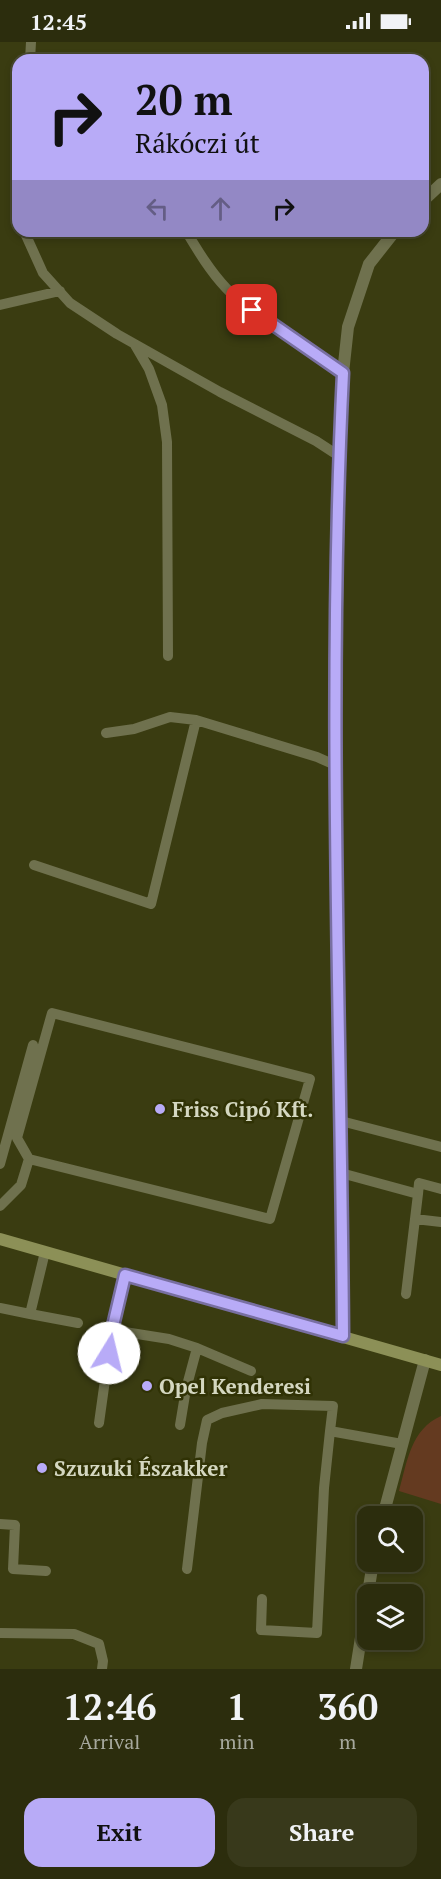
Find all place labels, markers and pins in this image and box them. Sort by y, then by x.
pin [226,284,277,335]
place label: Friss Cipó Kft. [172,1095,314,1123]
marker: Friss Cipó Kft. [153,1102,167,1116]
place label: Opel Kenderesi [159,1372,311,1400]
marker: Opel Kenderesi [140,1379,154,1393]
place label: Szuzuki Északker [54,1454,228,1482]
marker: Szuzuki Északker [35,1461,49,1475]

